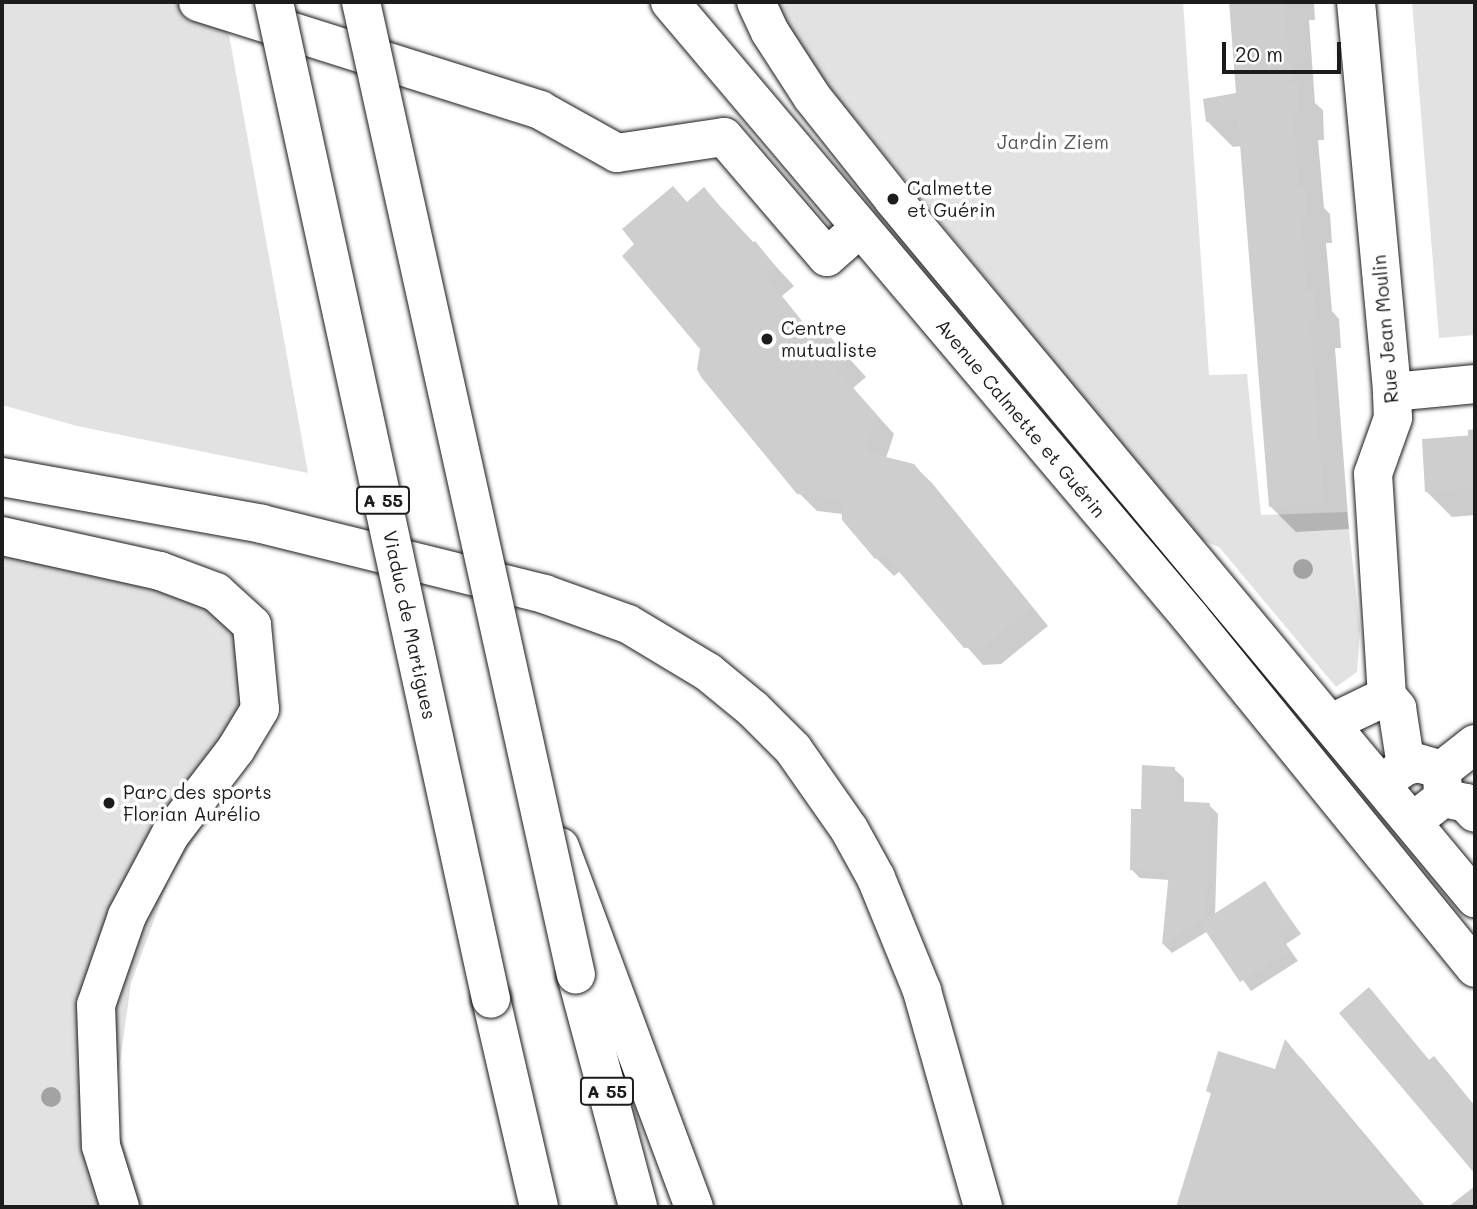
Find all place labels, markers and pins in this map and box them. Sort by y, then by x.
place label: Calmette et Guérin [907,177,995,221]
marker: Calmette et Guérin [885,191,901,207]
place label: Centre mutualiste [781,317,877,361]
marker: Centre mutualiste [759,331,775,347]
place label: Parc des sports Florian Aurélio [123,781,272,825]
marker: Parc des sports Florian Aurélio [101,795,117,811]

